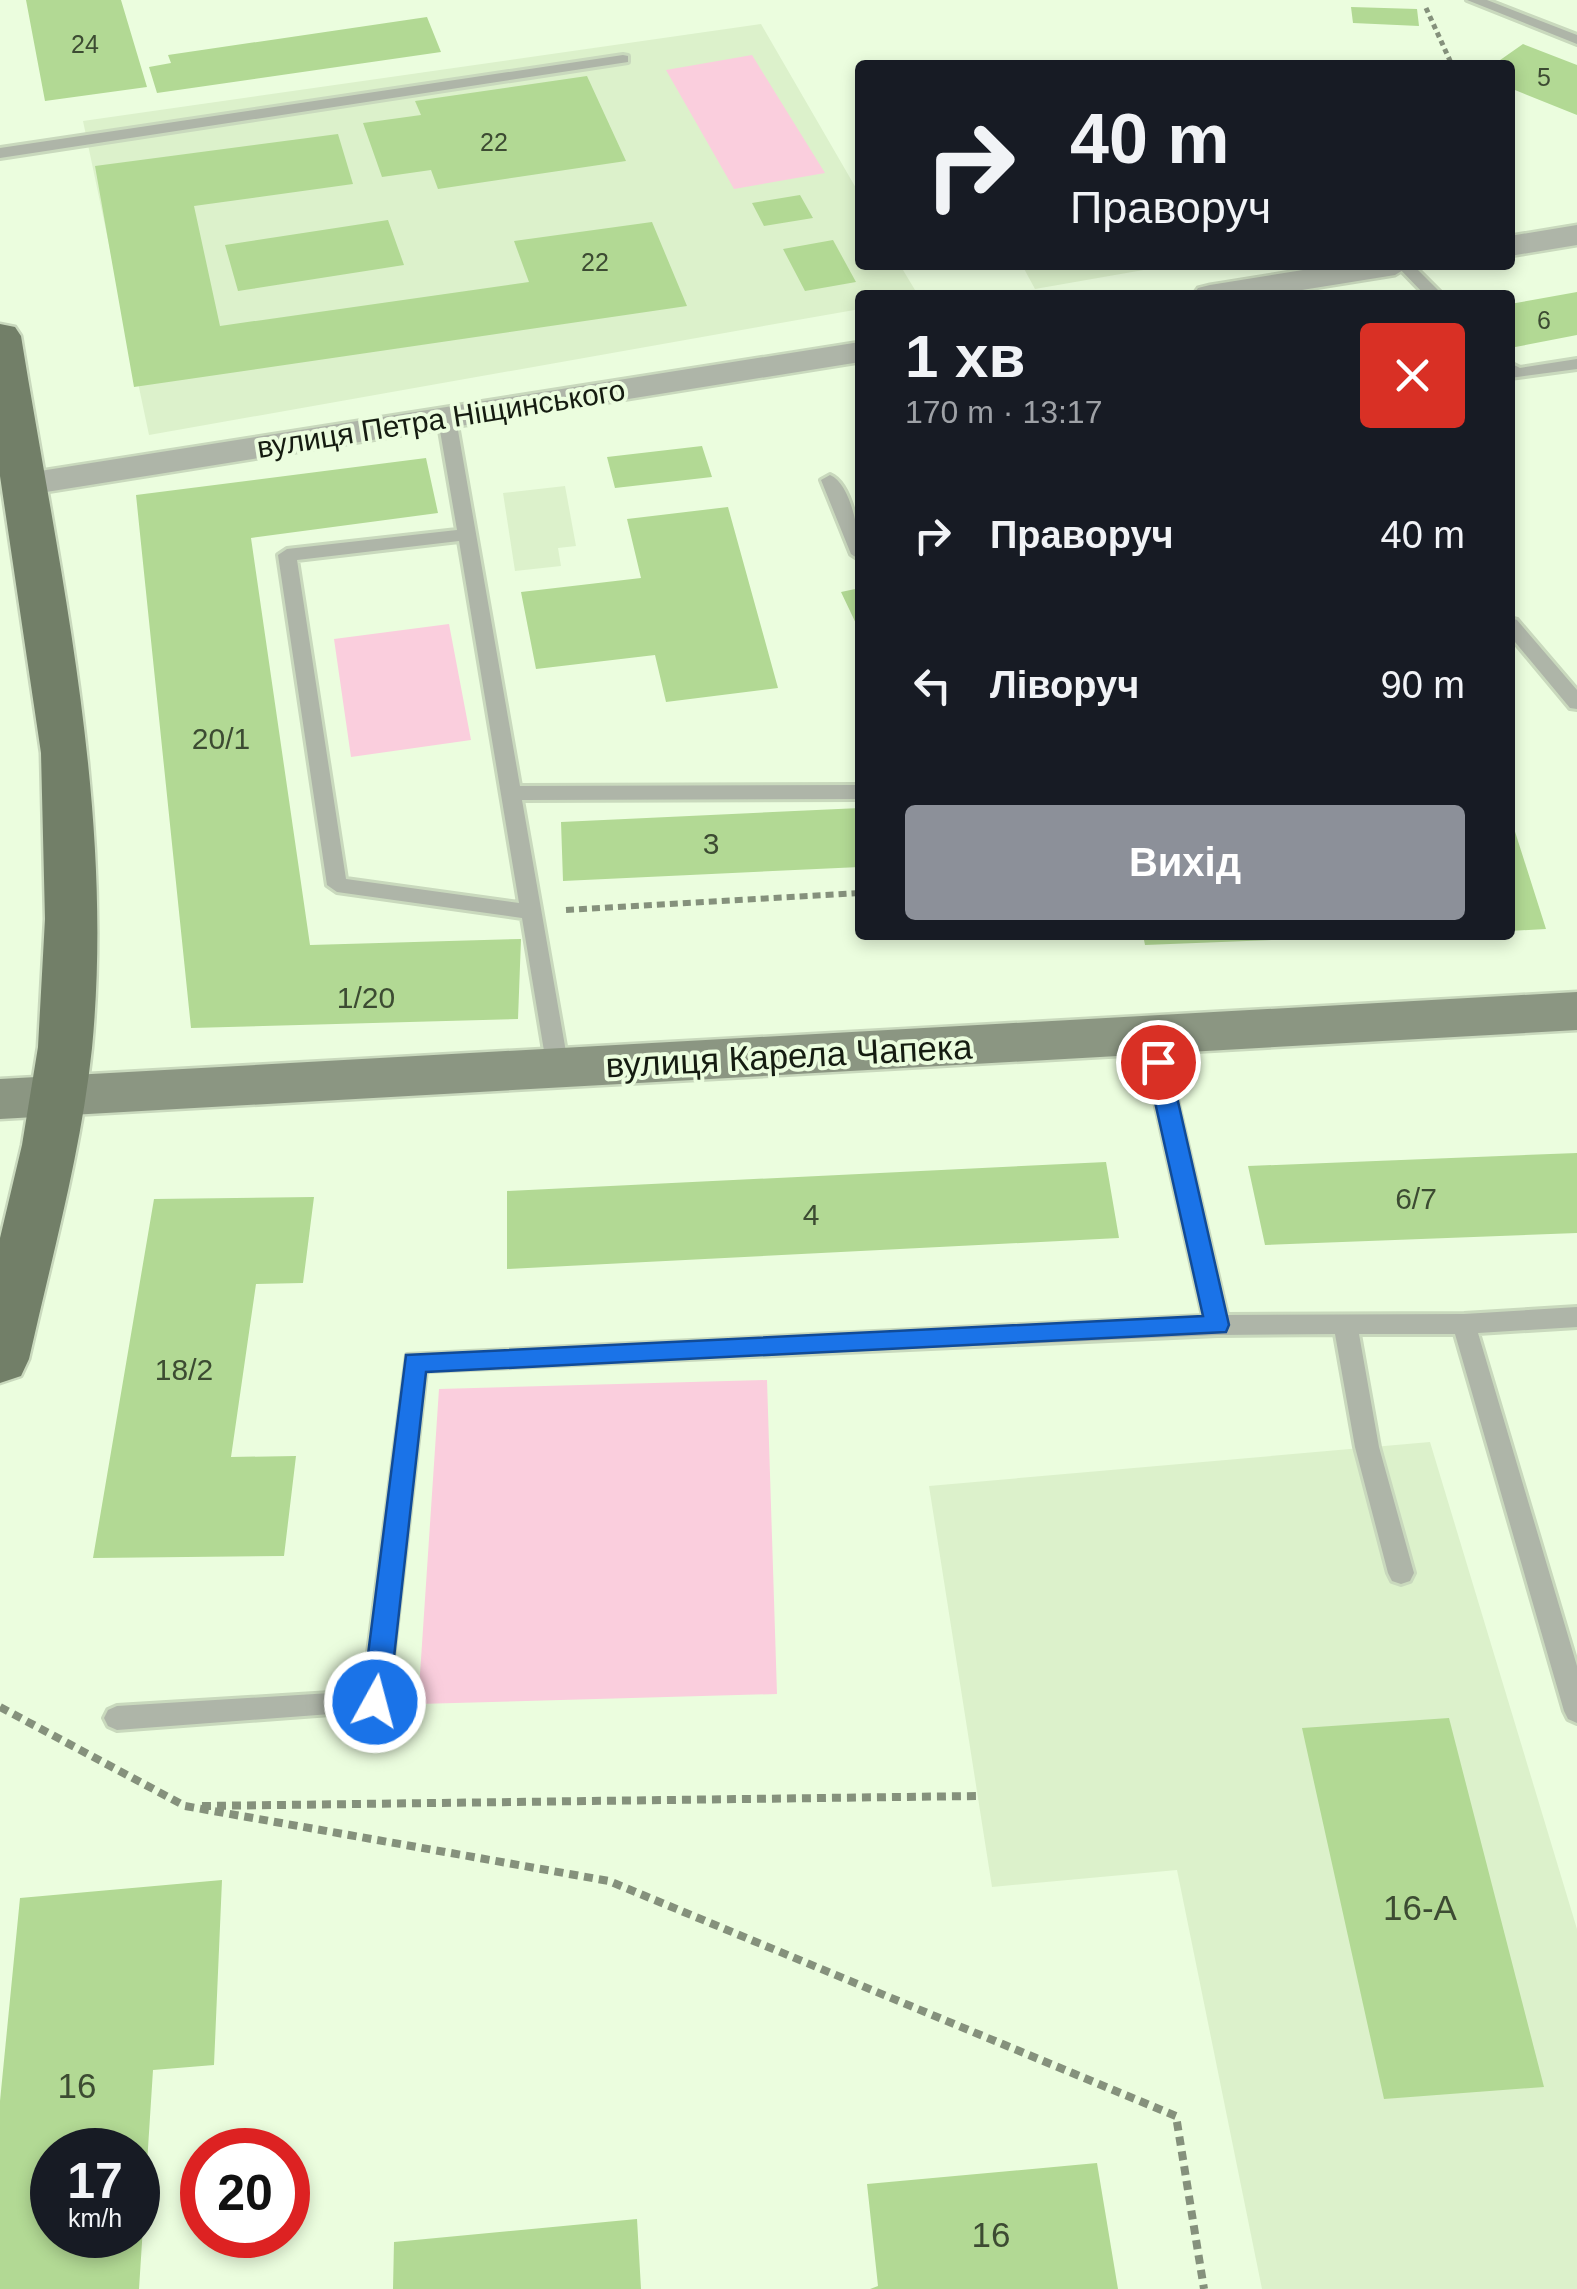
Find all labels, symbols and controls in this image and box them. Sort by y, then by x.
house number: 24 [71,30,99,58]
house number: 5 [1537,63,1551,91]
icon: right [905,100,1035,230]
text: 40 m [1070,100,1230,178]
house number: 22 [480,128,508,156]
text: Праворуч [1070,182,1271,233]
house number: 22 [581,248,609,276]
house number: 6 [1537,306,1551,334]
text: 1 хв [905,323,1025,390]
button: close [1360,323,1465,428]
street label: вулиця Петра Ніщинського [254,373,627,464]
text: 170 m · 13:17 [905,394,1102,430]
icon: right [905,508,960,563]
text: Праворуч [990,514,1174,556]
text: 40 m [1381,514,1465,556]
icon: left [905,658,960,713]
text: Ліворуч [990,664,1139,706]
text: 90 m [1381,664,1465,706]
house number: 20/1 [192,722,250,755]
button: Вихід [905,805,1465,920]
house number: 3 [703,827,719,860]
house number: 1/20 [337,981,395,1014]
pin [1116,1020,1201,1105]
street label: вулиця Карела Чапека [605,1026,974,1085]
icon: arrive [1131,1035,1186,1090]
house number: 6/7 [1395,1182,1437,1215]
house number: 4 [803,1198,819,1231]
house number: 18/2 [155,1353,213,1386]
position arrow [323,1650,427,1754]
house number: 16-А [1383,1888,1458,1927]
house number: 16 [58,2066,96,2105]
speed limit sign: 20 [180,2128,310,2258]
text: 17 [67,2153,123,2209]
text: km/h [68,2204,122,2232]
house number: 16 [972,2215,1010,2254]

